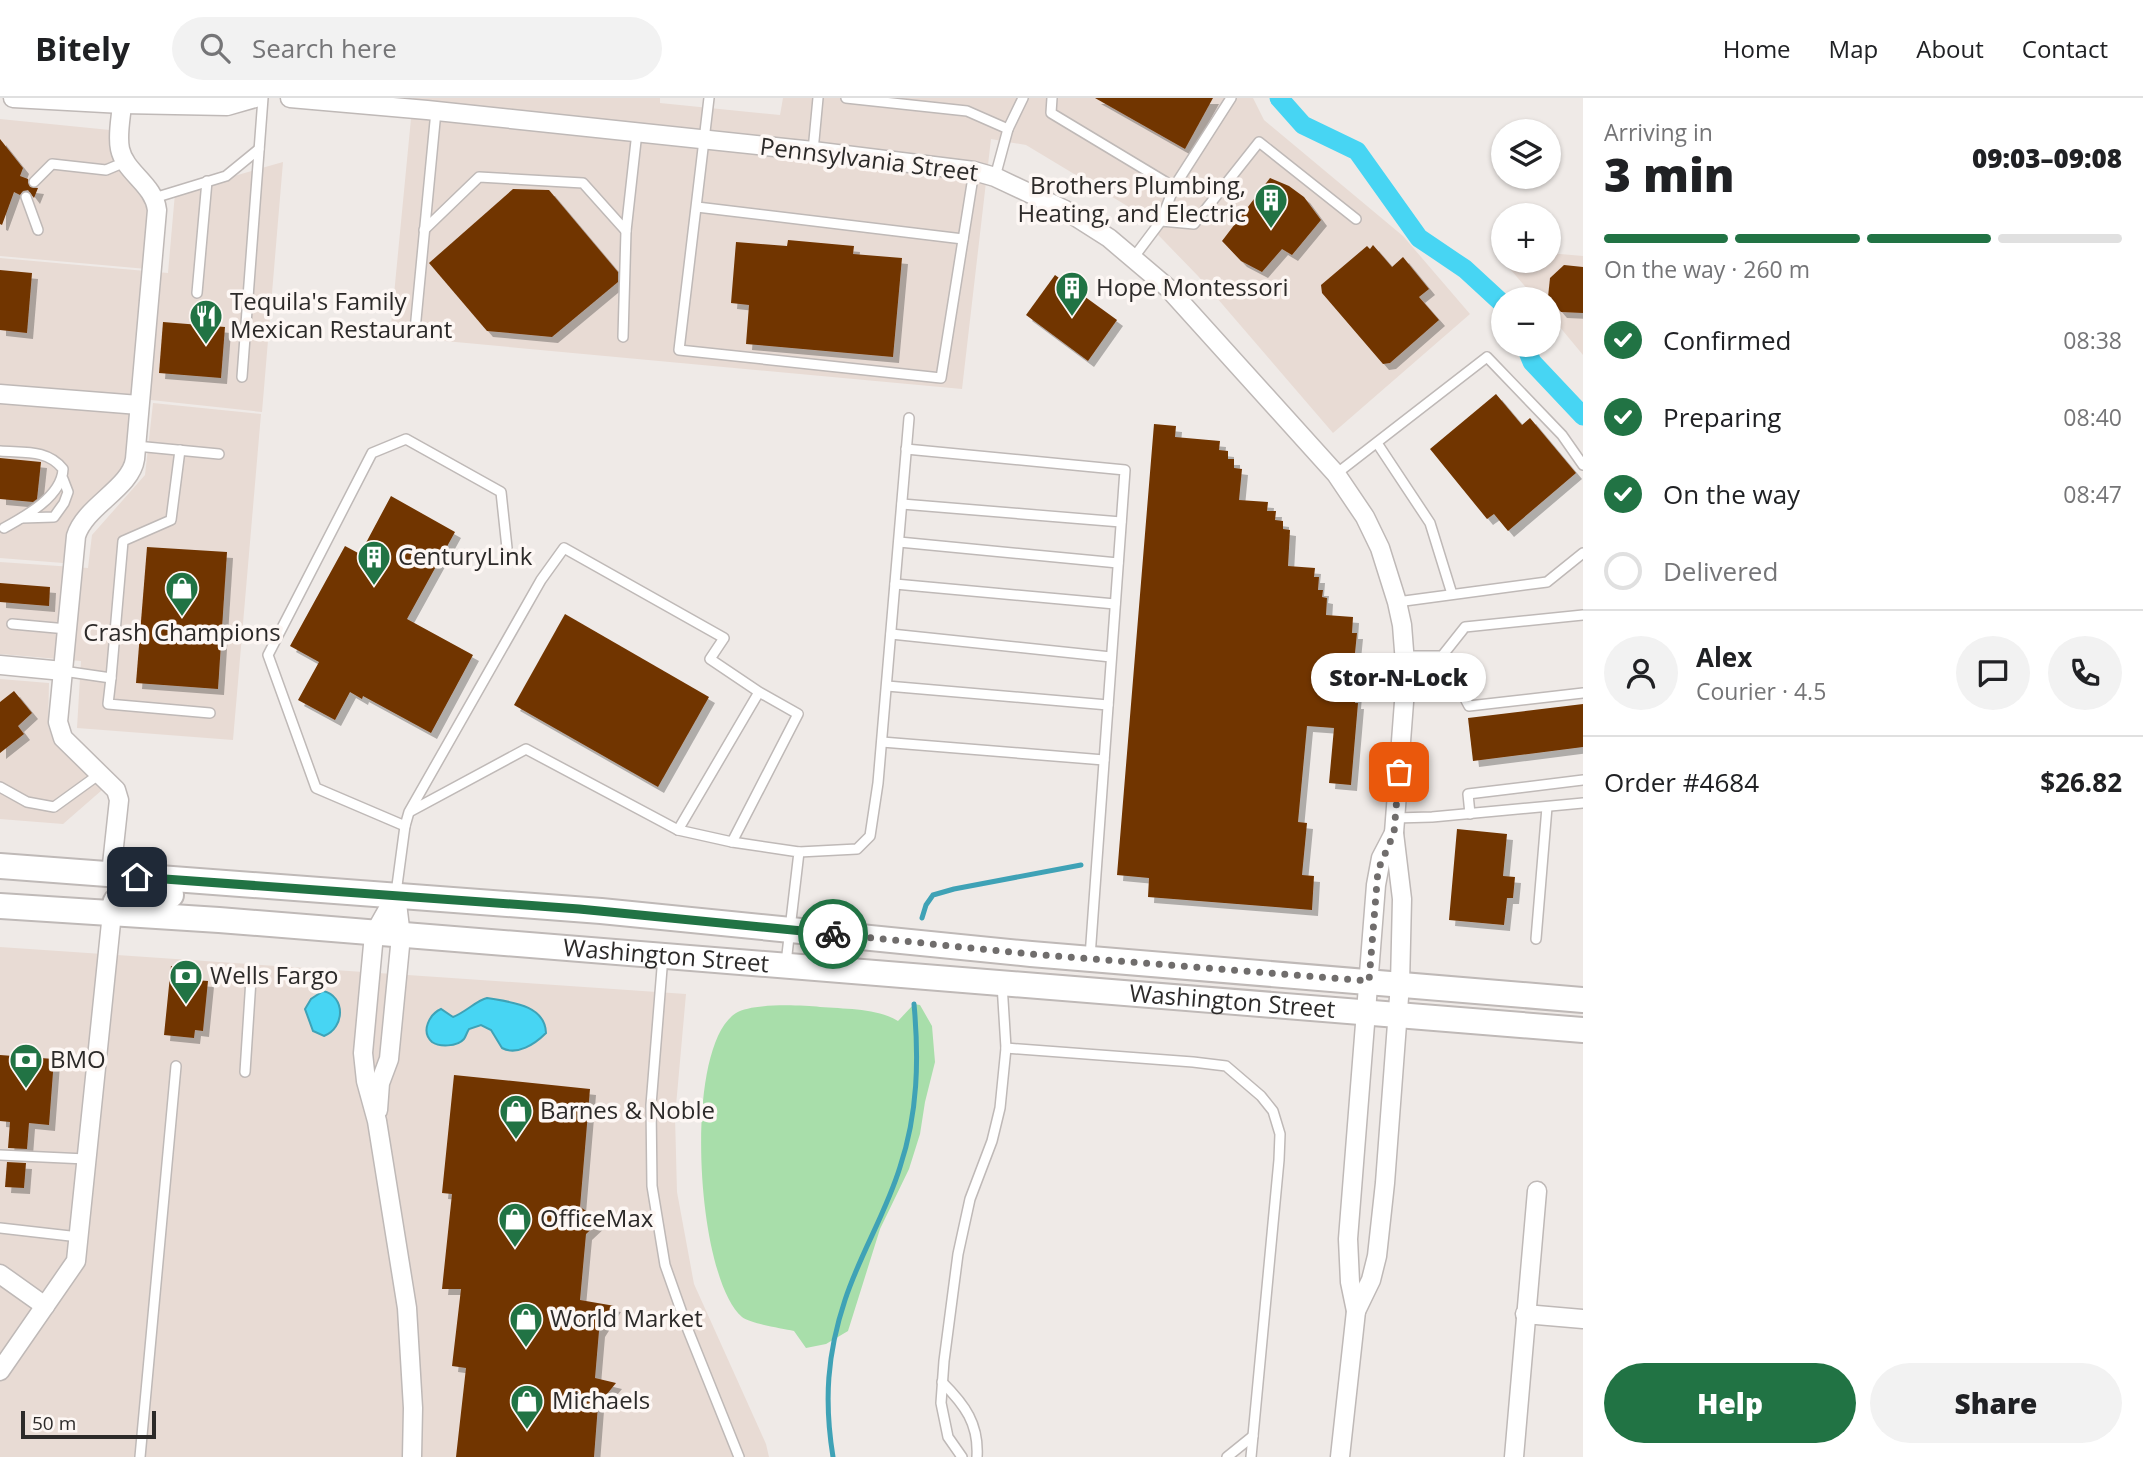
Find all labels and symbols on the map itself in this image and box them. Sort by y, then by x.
street label: Pennsylvania Street [758,129,980,188]
place label: Brothers Plumbing, Heating, and Electric [1017,168,1246,229]
building icon: Brothers Plumbing, Heating, and Electric [1252,181,1290,230]
building icon: Hope Montessori [1053,269,1091,318]
place label: Hope Montessori [1096,270,1288,303]
place label: Tequila's Family Mexican Restaurant [230,284,452,345]
restaurant icon: Tequila's Family Mexican Restaurant [187,297,225,346]
building icon: CenturyLink [355,538,393,587]
place label: CenturyLink [398,539,533,572]
shop icon: Crash Champions [163,569,201,618]
place label: Crash Champions [83,615,281,648]
callout: Stor-N-Lock [1312,653,1486,702]
pin [1369,742,1429,802]
pin [107,847,167,907]
courier [798,899,868,969]
street label: Washington Street [562,930,770,979]
bank icon: Wells Fargo [167,957,205,1006]
place label: Wells Fargo [210,958,338,991]
street label: Washington Street [1128,975,1337,1025]
bank icon: BMO [7,1041,45,1090]
place label: BMO [50,1042,106,1075]
shop icon: Barnes & Noble [497,1092,535,1141]
place label: Barnes & Noble [540,1093,715,1126]
shop icon: OfficeMax [496,1200,534,1249]
place label: OfficeMax [540,1201,654,1234]
shop icon: World Market [507,1300,545,1349]
place label: World Market [550,1301,703,1334]
shop icon: Michaels [508,1382,546,1431]
place label: Michaels [552,1383,650,1416]
scale bar [21,1408,156,1440]

